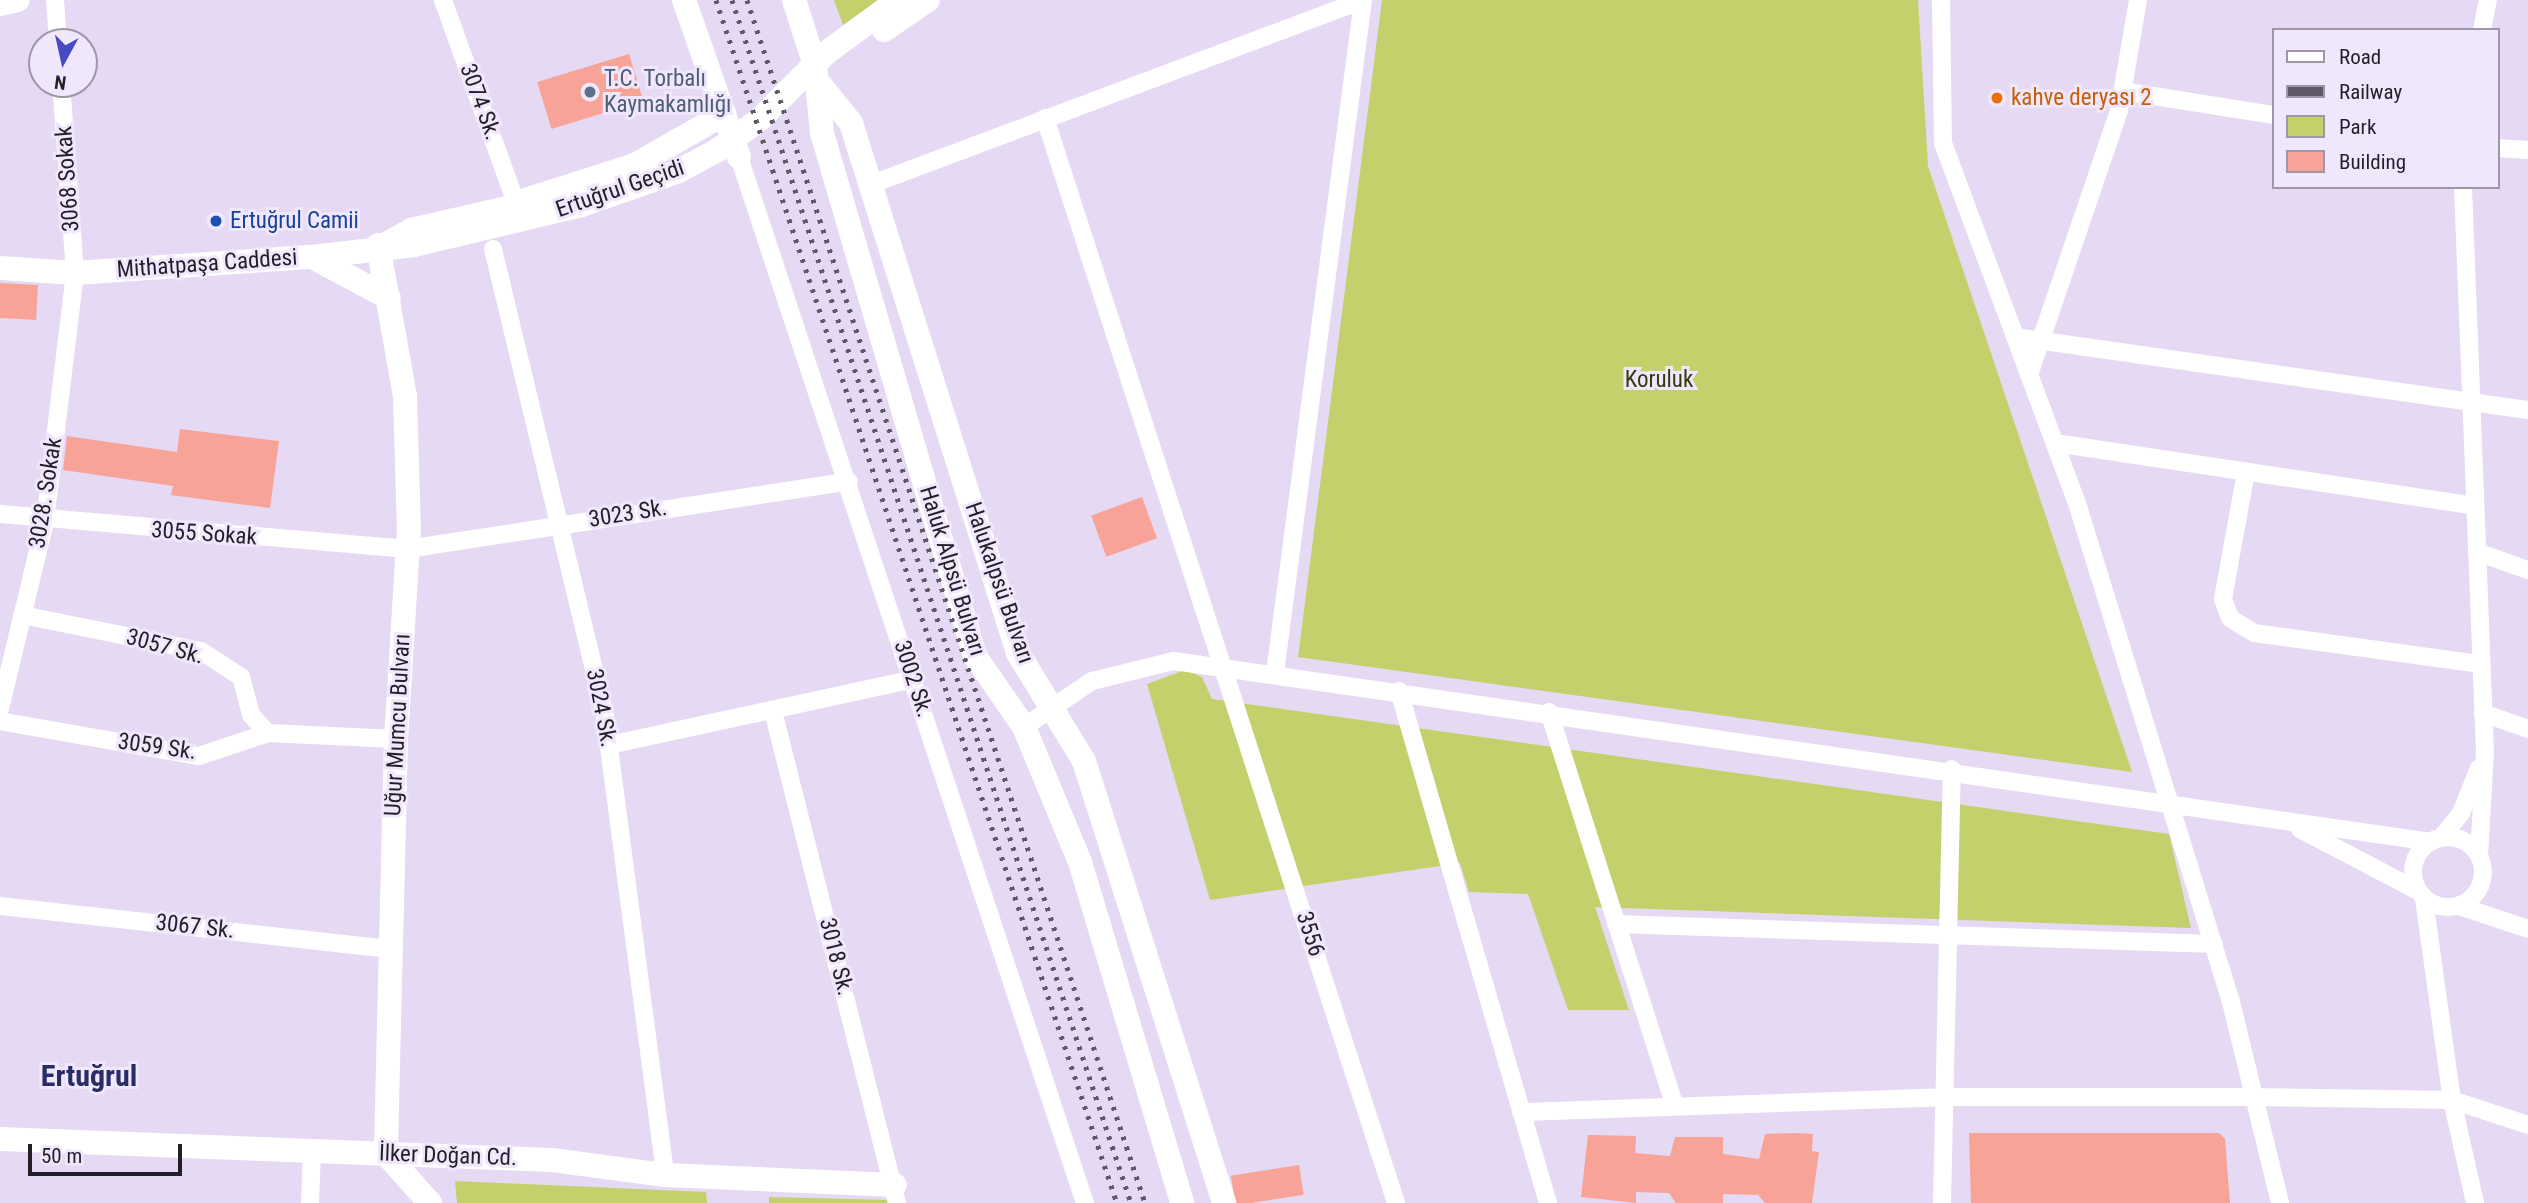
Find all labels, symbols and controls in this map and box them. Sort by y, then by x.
north arrow [28,28,98,98]
legend [2272,28,2500,189]
text: Road [2339,45,2381,69]
street label: 3074 Sk. [454,60,506,144]
place label: T.C. Torbalı Kaymakamlığı [604,65,731,119]
text: N [53,70,68,95]
text: Railway [2339,80,2402,104]
marker: T.C. Torbalı Kaymakamlığı [582,84,598,100]
place label: kahve deryası 2 [2011,84,2152,112]
marker: kahve deryası 2 [1989,90,2005,106]
text: Park [2339,115,2376,139]
street label: 3068 Sokak [51,125,85,233]
text: Building [2339,150,2406,174]
street label: Ertuğrul Geçidi [552,154,688,224]
place label: Ertuğrul Camii [230,207,359,235]
marker: Ertuğrul Camii [208,213,224,229]
street label: Mithatpaşa Caddesi [116,244,298,284]
park label: Koruluk [1625,366,1693,394]
street label: 3028. Sokak [24,436,68,550]
street label: Haluk Alpsü Bulvarı [913,483,991,659]
street label: 3023 Sk. [587,494,669,534]
street label: Halukalpsü Bulvarı [959,499,1039,667]
street label: 3055 Sokak [150,517,258,551]
street label: 3057 Sk. [123,623,207,671]
street label: Uğur Mumcu Bulvarı [379,633,417,817]
street label: 3002 Sk. [888,637,938,721]
street label: 3024 Sk. [580,667,622,749]
street label: 3059 Sk. [116,728,198,766]
street label: 3556 [1290,908,1330,960]
street label: 3067 Sk. [154,909,236,945]
street label: 3018 Sk. [813,915,859,999]
district label: Ertuğrul [41,1058,137,1094]
scale bar [32,1130,186,1174]
street label: İlker Doğan Cd. [378,1140,518,1172]
text: 50 m [41,1144,82,1168]

